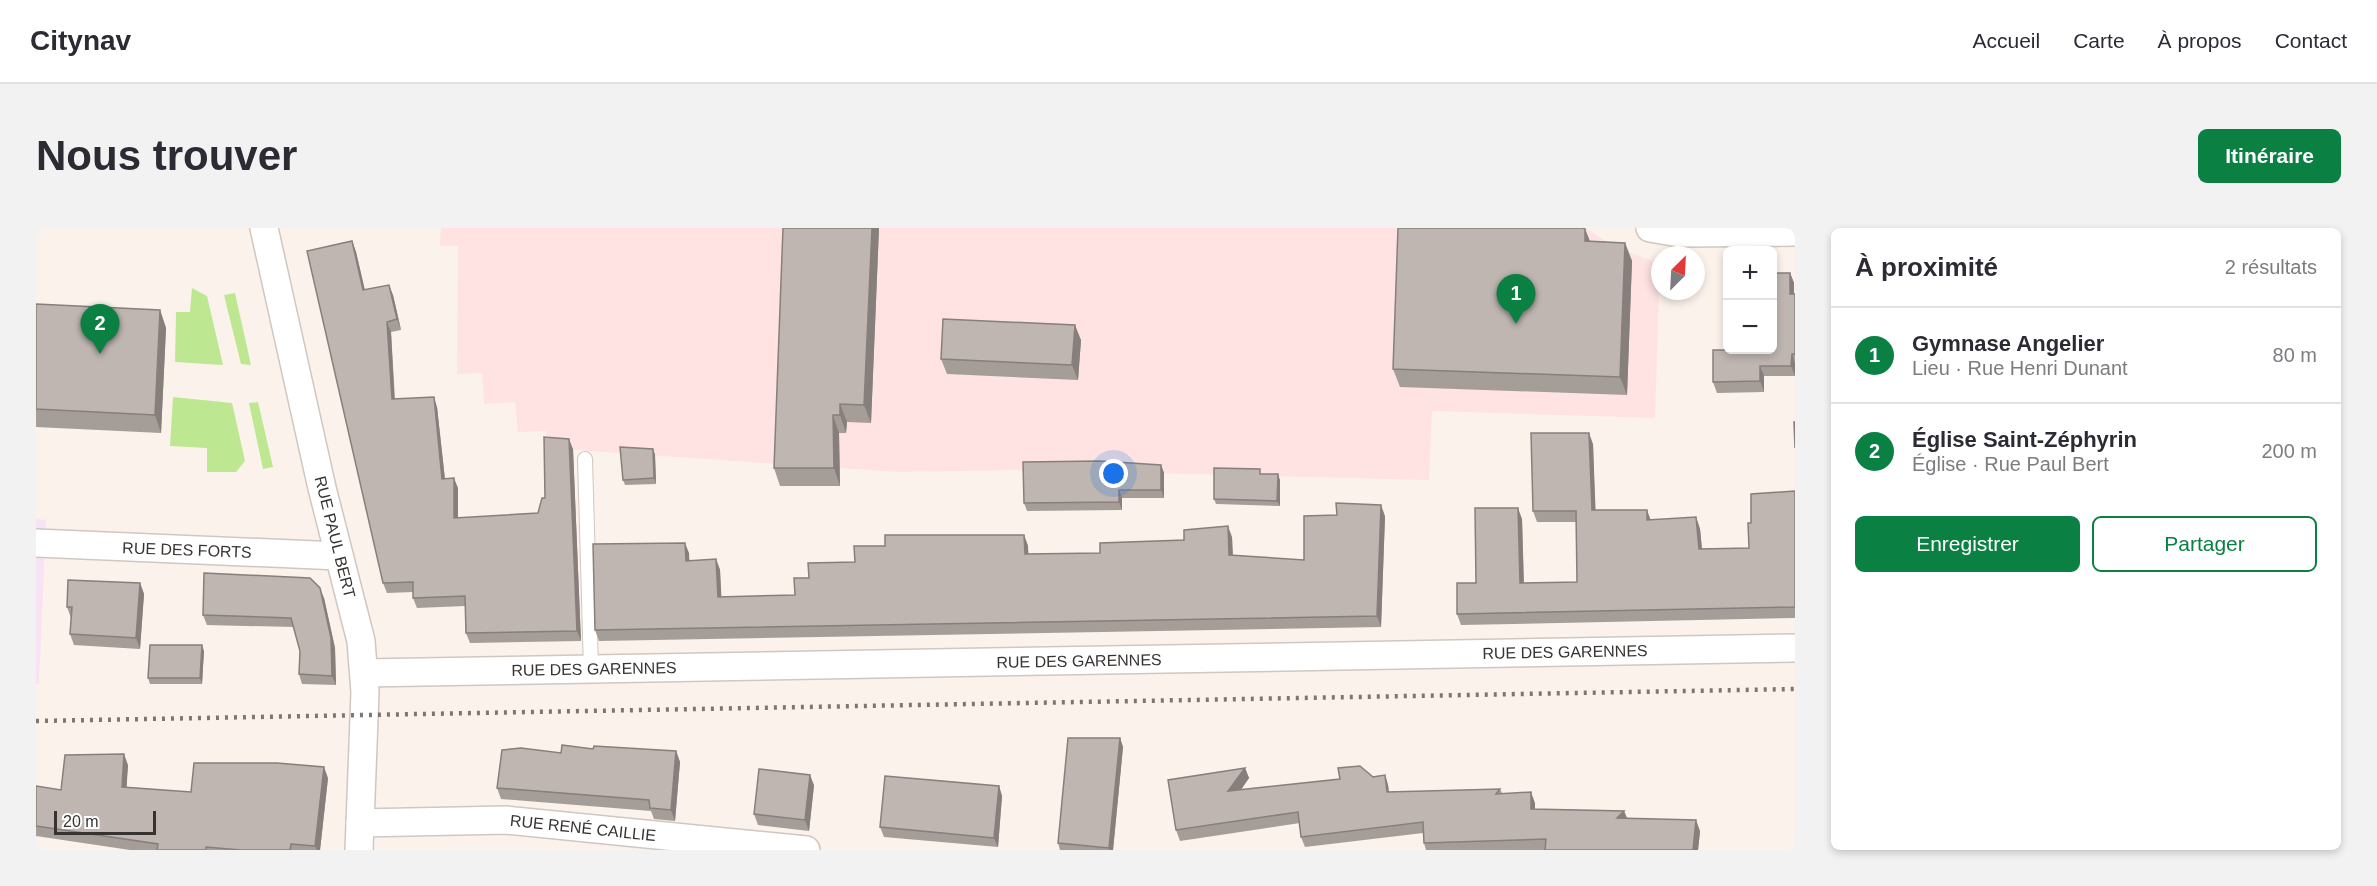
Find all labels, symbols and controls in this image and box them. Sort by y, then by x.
text: Citynav [30,25,131,56]
text: Accueil [1973,29,2040,52]
text: Carte [2073,29,2125,52]
text: À propos [2158,29,2242,52]
text: Contact [2275,29,2347,52]
button: Itinéraire [2198,129,2341,183]
text: Nous trouver [36,132,297,179]
north arrow [1651,246,1705,300]
map controls [1723,246,1777,354]
button: + [1723,246,1777,300]
text: À proximité [1855,252,1998,282]
text: 2 résultats [2225,256,2317,278]
pin: 1 [1496,274,1536,324]
button: − [1723,300,1777,354]
pin: 2 [80,304,120,354]
text: Gymnase Angelier [1912,331,2104,356]
text: 1 [1869,344,1880,366]
text: 80 m [2273,344,2317,366]
text: Lieu · Rue Henri Dunant [1912,357,2128,379]
text: Église Saint-Zéphyrin [1912,427,2137,452]
text: 2 [1869,440,1880,462]
text: 200 m [2261,440,2317,462]
text: Église · Rue Paul Bert [1912,453,2109,475]
your location [1099,459,1128,488]
street label: RUE PAUL BERT [312,474,358,600]
button: Enregistrer [1855,516,2080,572]
button: Partager [2092,516,2317,572]
street label: RUE DES FORTS [122,539,252,561]
street label: RUE DES GARENNES [1482,642,1648,662]
street label: RUE DES GARENNES [996,651,1162,671]
street label: RUE DES GARENNES [511,659,677,679]
scale bar [54,808,156,836]
street label: RUE RENÉ CAILLIE [509,811,657,844]
text: 20 m [63,813,99,830]

